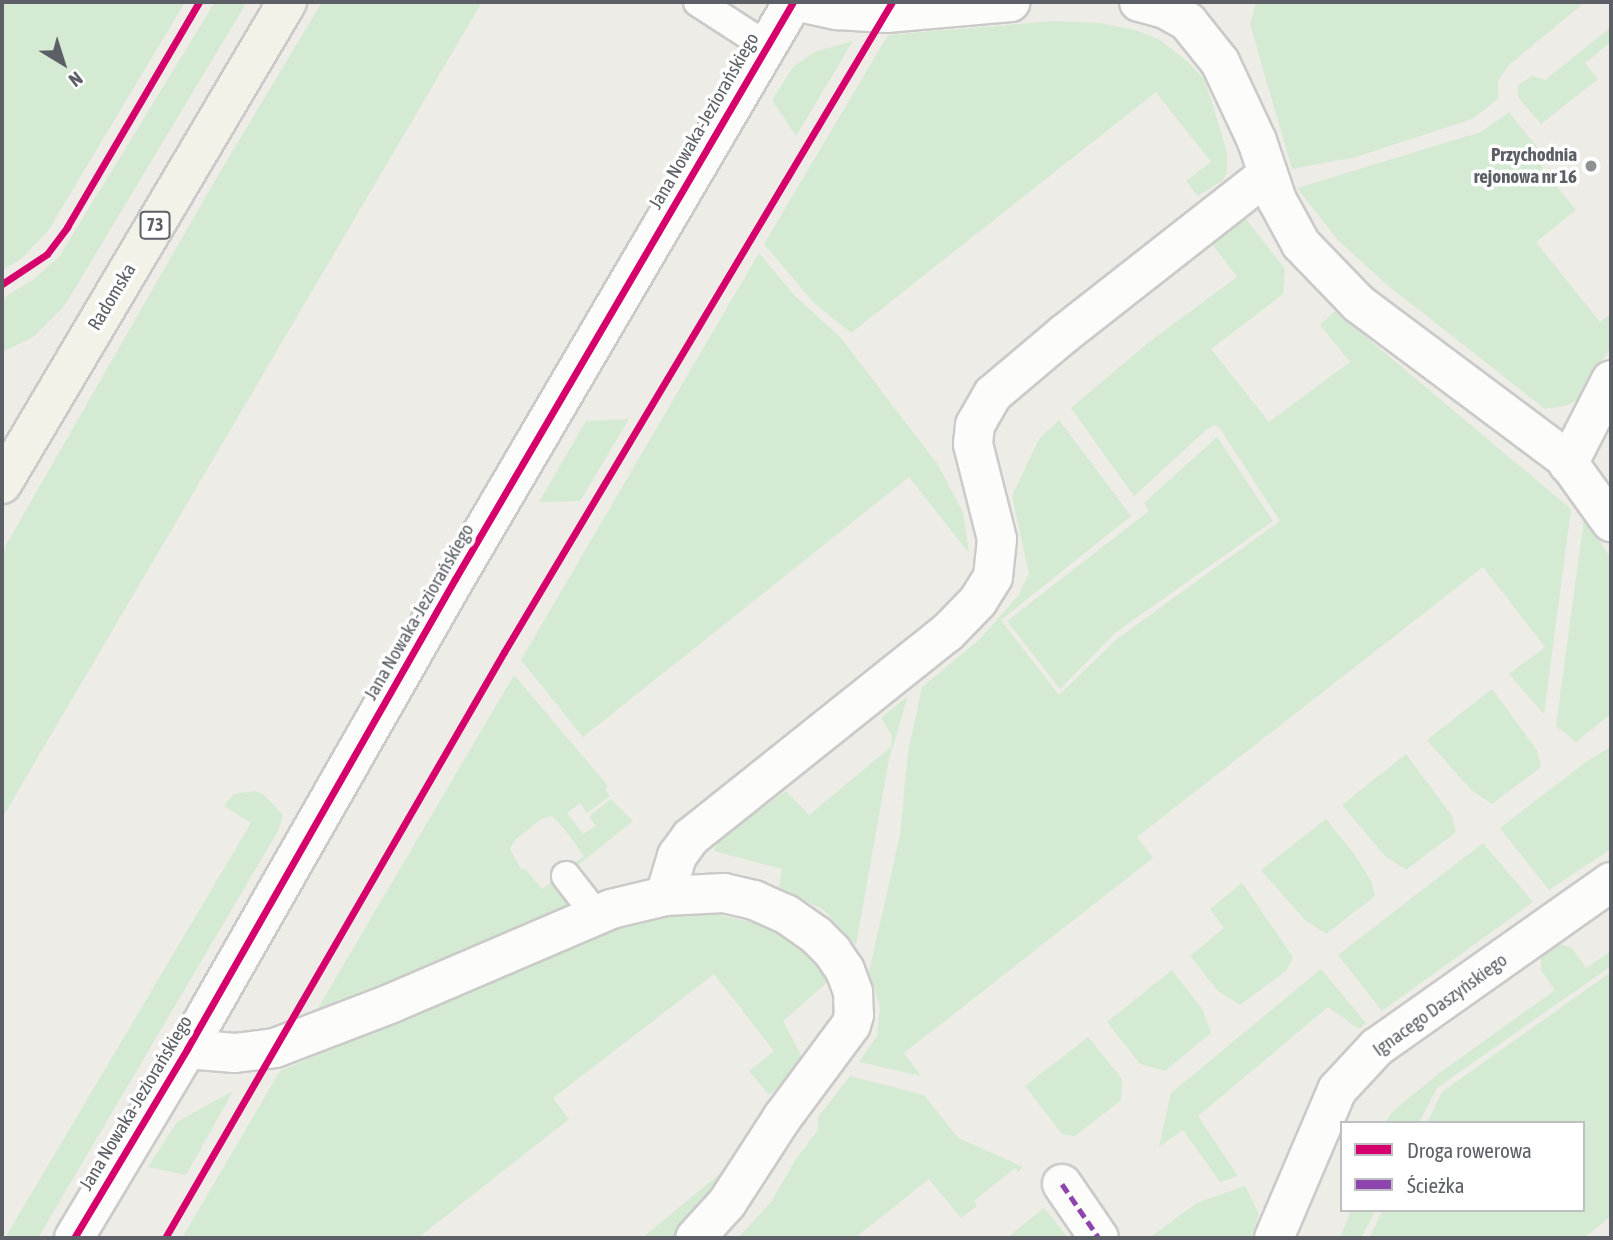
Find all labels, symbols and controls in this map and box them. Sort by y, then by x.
north arrow [28,28,98,98]
street label: Jana Nowaka-Jeziorańskiego [644,29,764,213]
text: N [65,67,87,92]
place label: Przychodnia rejonowa nr 16 [1474,144,1577,188]
marker: Przychodnia rejonowa nr 16 [1583,158,1599,174]
road number: 73 [139,210,171,240]
street label: Radomska [83,259,141,335]
street label: Jana Nowaka-Jeziorańskiego [359,520,479,704]
street label: Ignacego Daszyńskiego [1368,949,1512,1061]
street label: Jana Nowaka-Jeziorańskiego [75,1012,197,1194]
legend [1340,1121,1585,1212]
text: Droga rowerowa [1407,1138,1532,1162]
text: Ścieżka [1407,1173,1465,1197]

